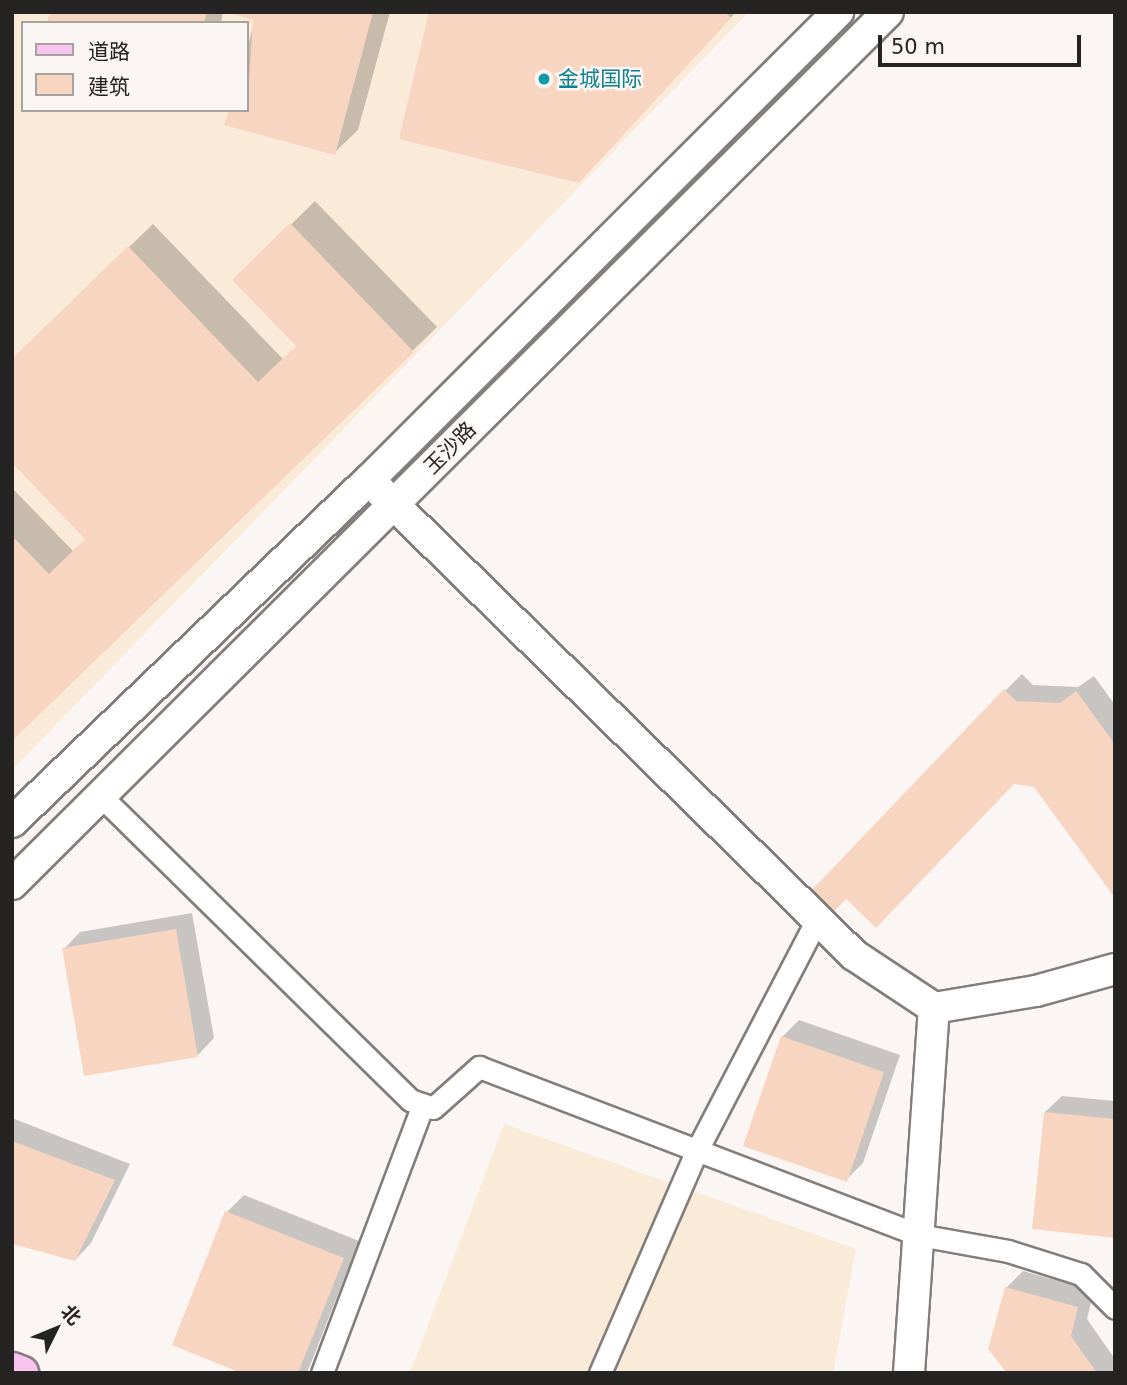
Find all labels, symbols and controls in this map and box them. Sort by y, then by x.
legend [21,21,248,112]
scale bar [882,21,1085,65]
text: 50 m [891,35,945,59]
text: 道路 [88,40,130,64]
place label: 金城国际 [558,66,642,92]
marker: 金城国际 [536,71,552,87]
text: 建筑 [88,75,130,99]
street label: 玉沙路 [419,417,481,479]
north arrow [21,1294,91,1364]
text: 北 [57,1300,86,1329]

